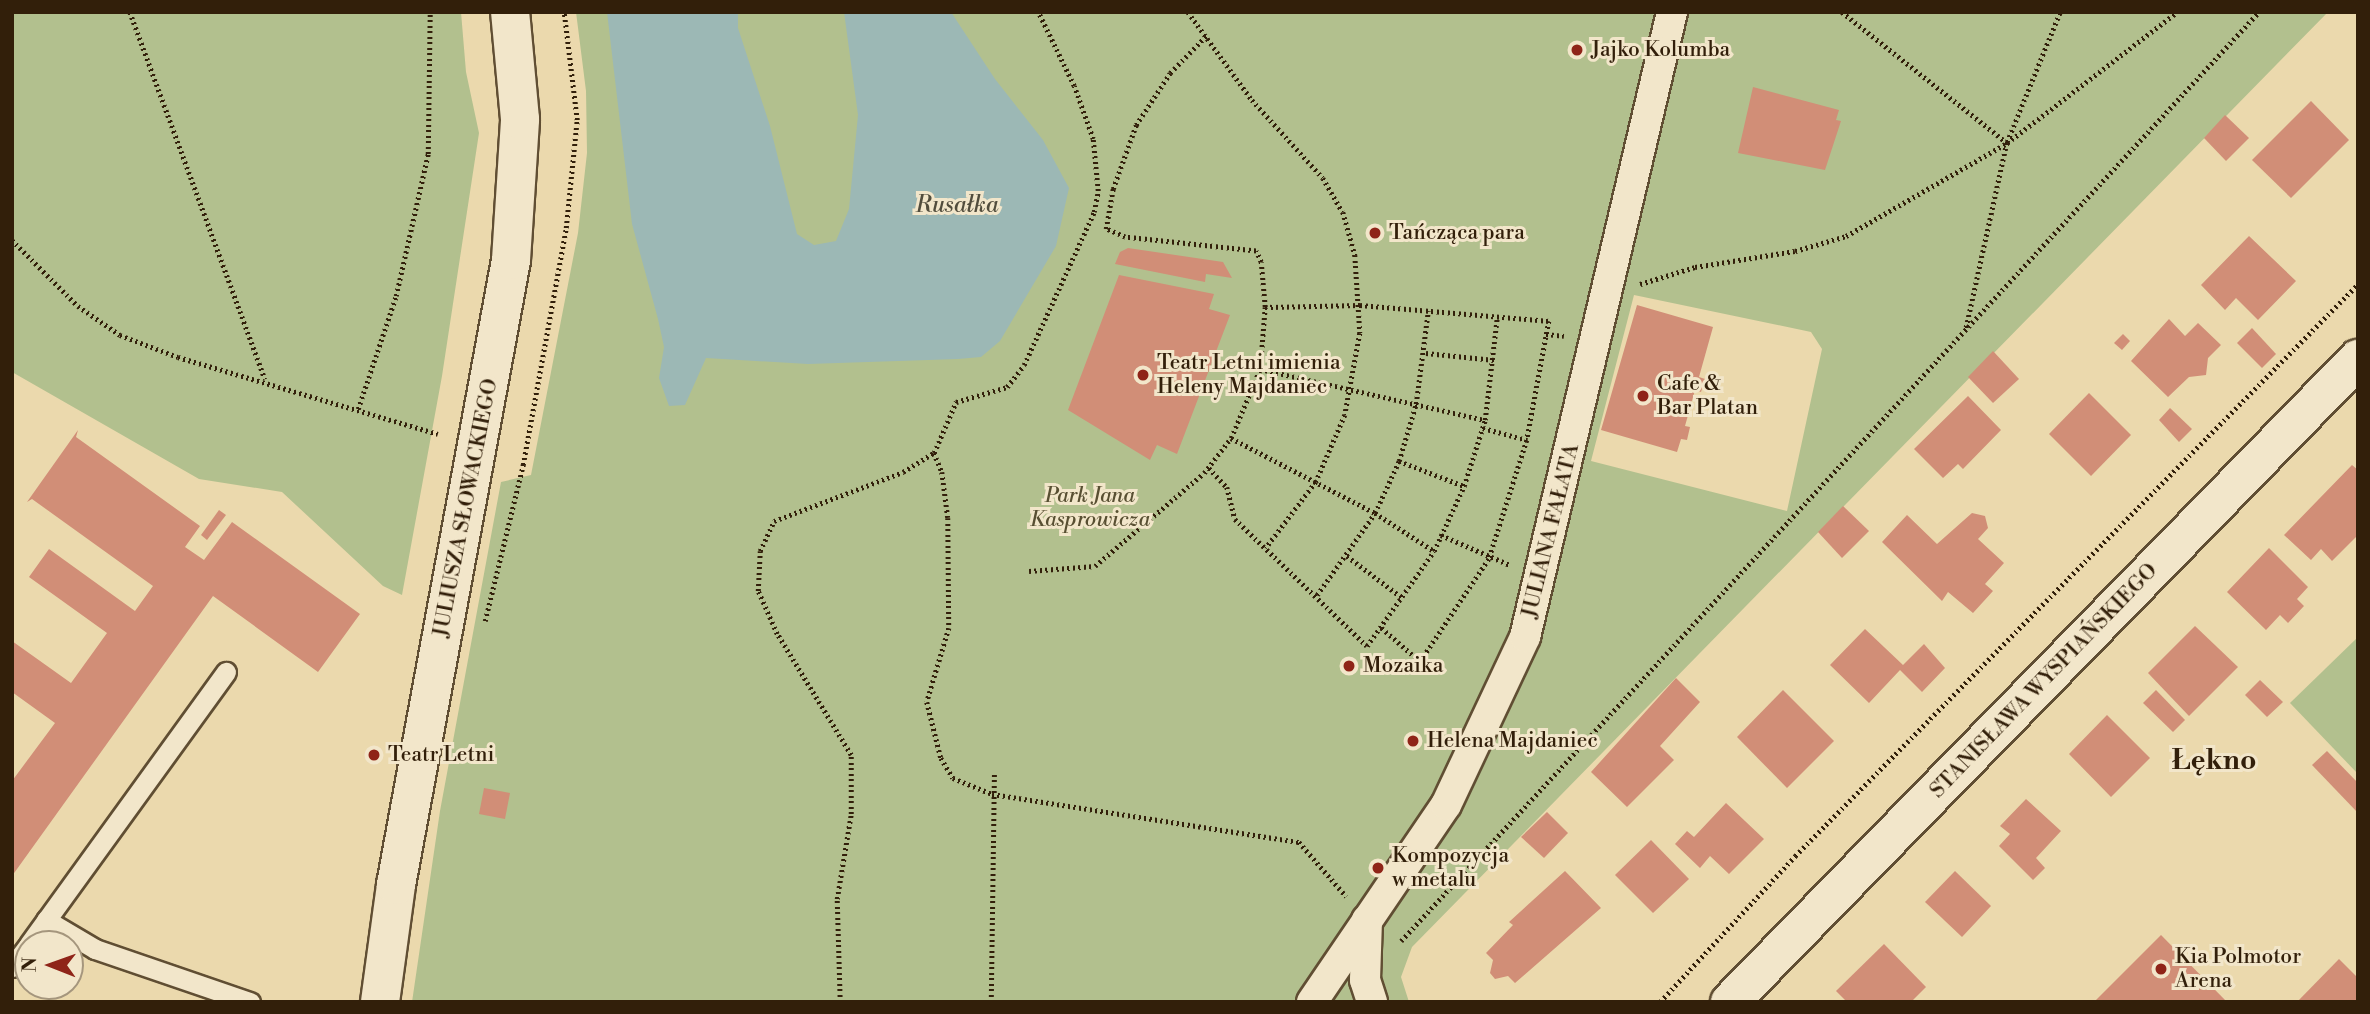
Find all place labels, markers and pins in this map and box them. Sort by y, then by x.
place label: Jajko Kolumba [1591,37,1730,63]
marker: Jajko Kolumba [1569,42,1585,58]
place label: Tańcząca para [1389,220,1525,246]
marker: Tańcząca para [1367,225,1383,241]
place label: Teatr Letni imienia Heleny Majdaniec [1157,350,1341,400]
marker: Teatr Letni imienia Heleny Majdaniec [1135,367,1151,383]
place label: Cafe & Bar Platan [1657,371,1758,421]
marker: Cafe & Bar Platan [1635,388,1651,404]
place label: Mozaika [1363,653,1443,679]
marker: Mozaika [1341,658,1357,674]
place label: Helena Majdaniec [1427,728,1598,754]
marker: Helena Majdaniec [1405,733,1421,749]
place label: Teatr Letni [388,742,494,768]
marker: Teatr Letni [366,747,382,763]
place label: Kompozycja w metalu [1392,843,1509,893]
marker: Kompozycja w metalu [1370,860,1386,876]
place label: Kia Polmotor Arena [2175,944,2301,994]
marker: Kia Polmotor Arena [2153,961,2169,977]

